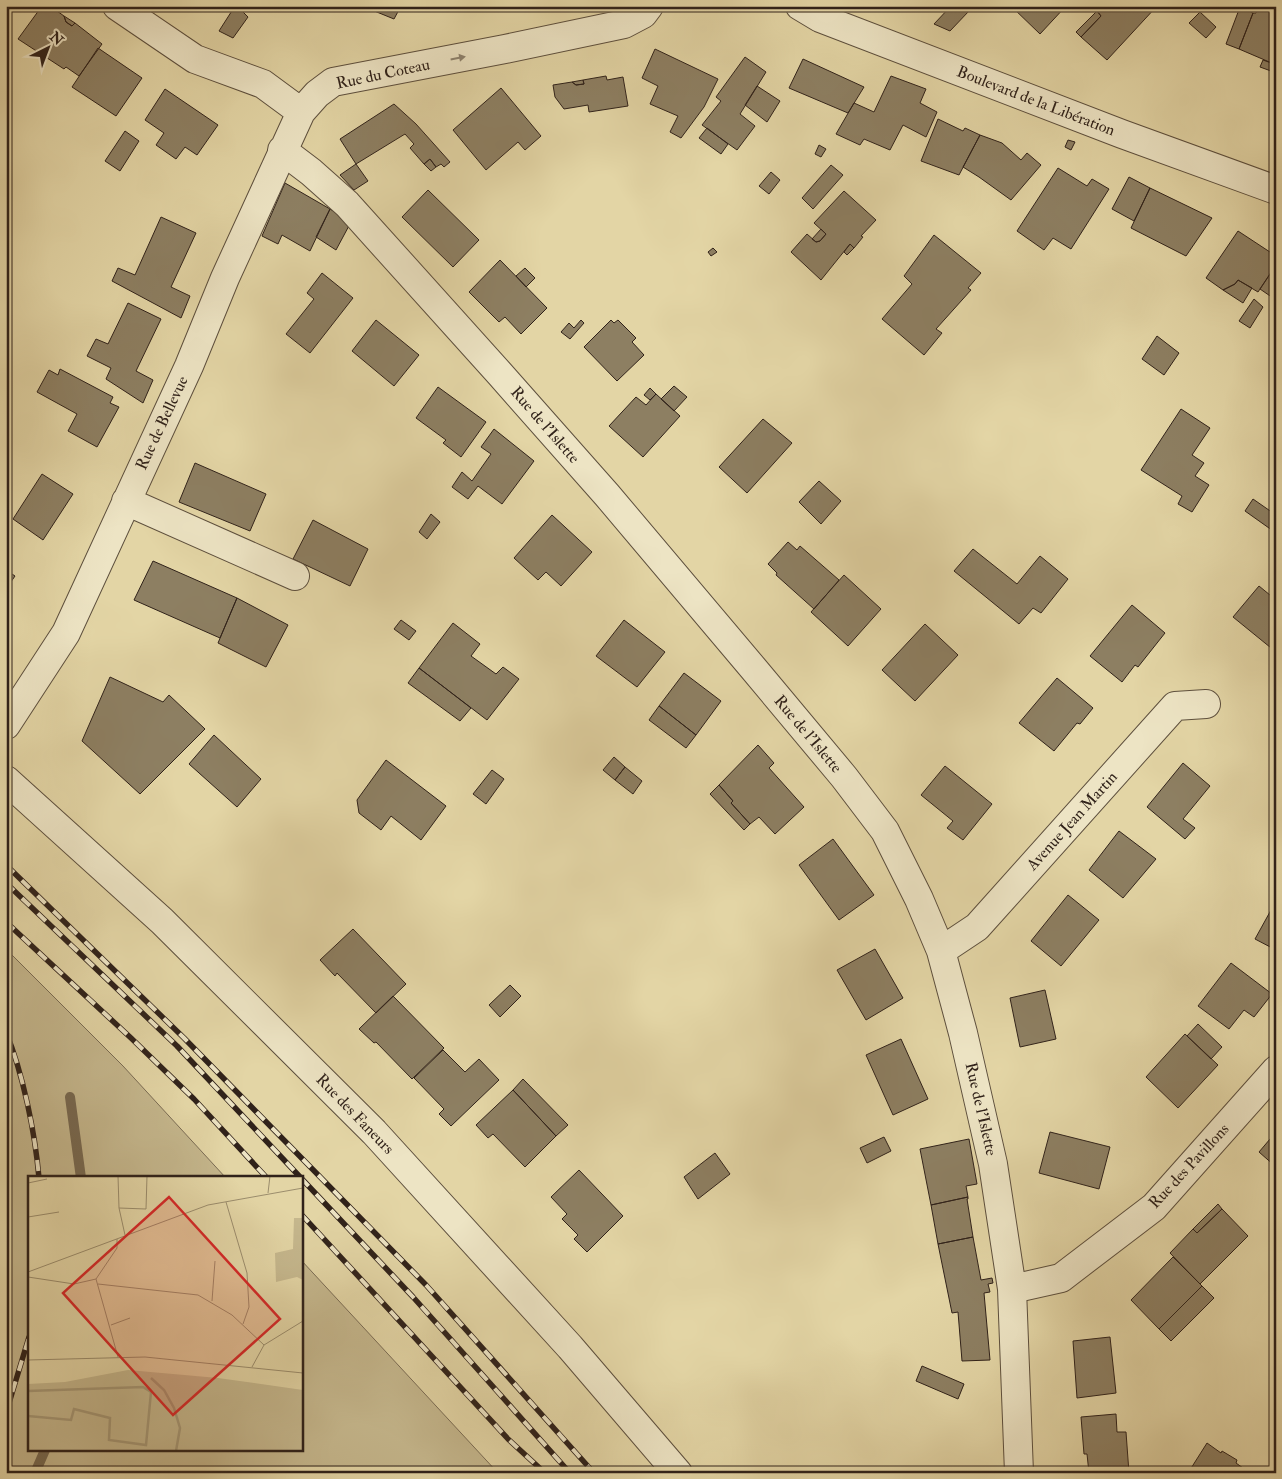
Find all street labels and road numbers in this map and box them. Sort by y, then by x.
street label: Rue du Coteau [334,54,432,94]
street label: Boulevard de la Libération [954,62,1118,140]
street label: Rue de Bellevue [132,373,193,473]
street label: Rue de l'Islette [506,382,584,468]
street label: Rue de l'Islette [770,691,847,777]
street label: Avenue Jean Martin [1022,767,1122,876]
street label: Rue de l'Islette [961,1060,1002,1158]
street label: Rue des Faneurs [312,1070,398,1158]
street label: Rue des Pavillons [1144,1119,1234,1213]

